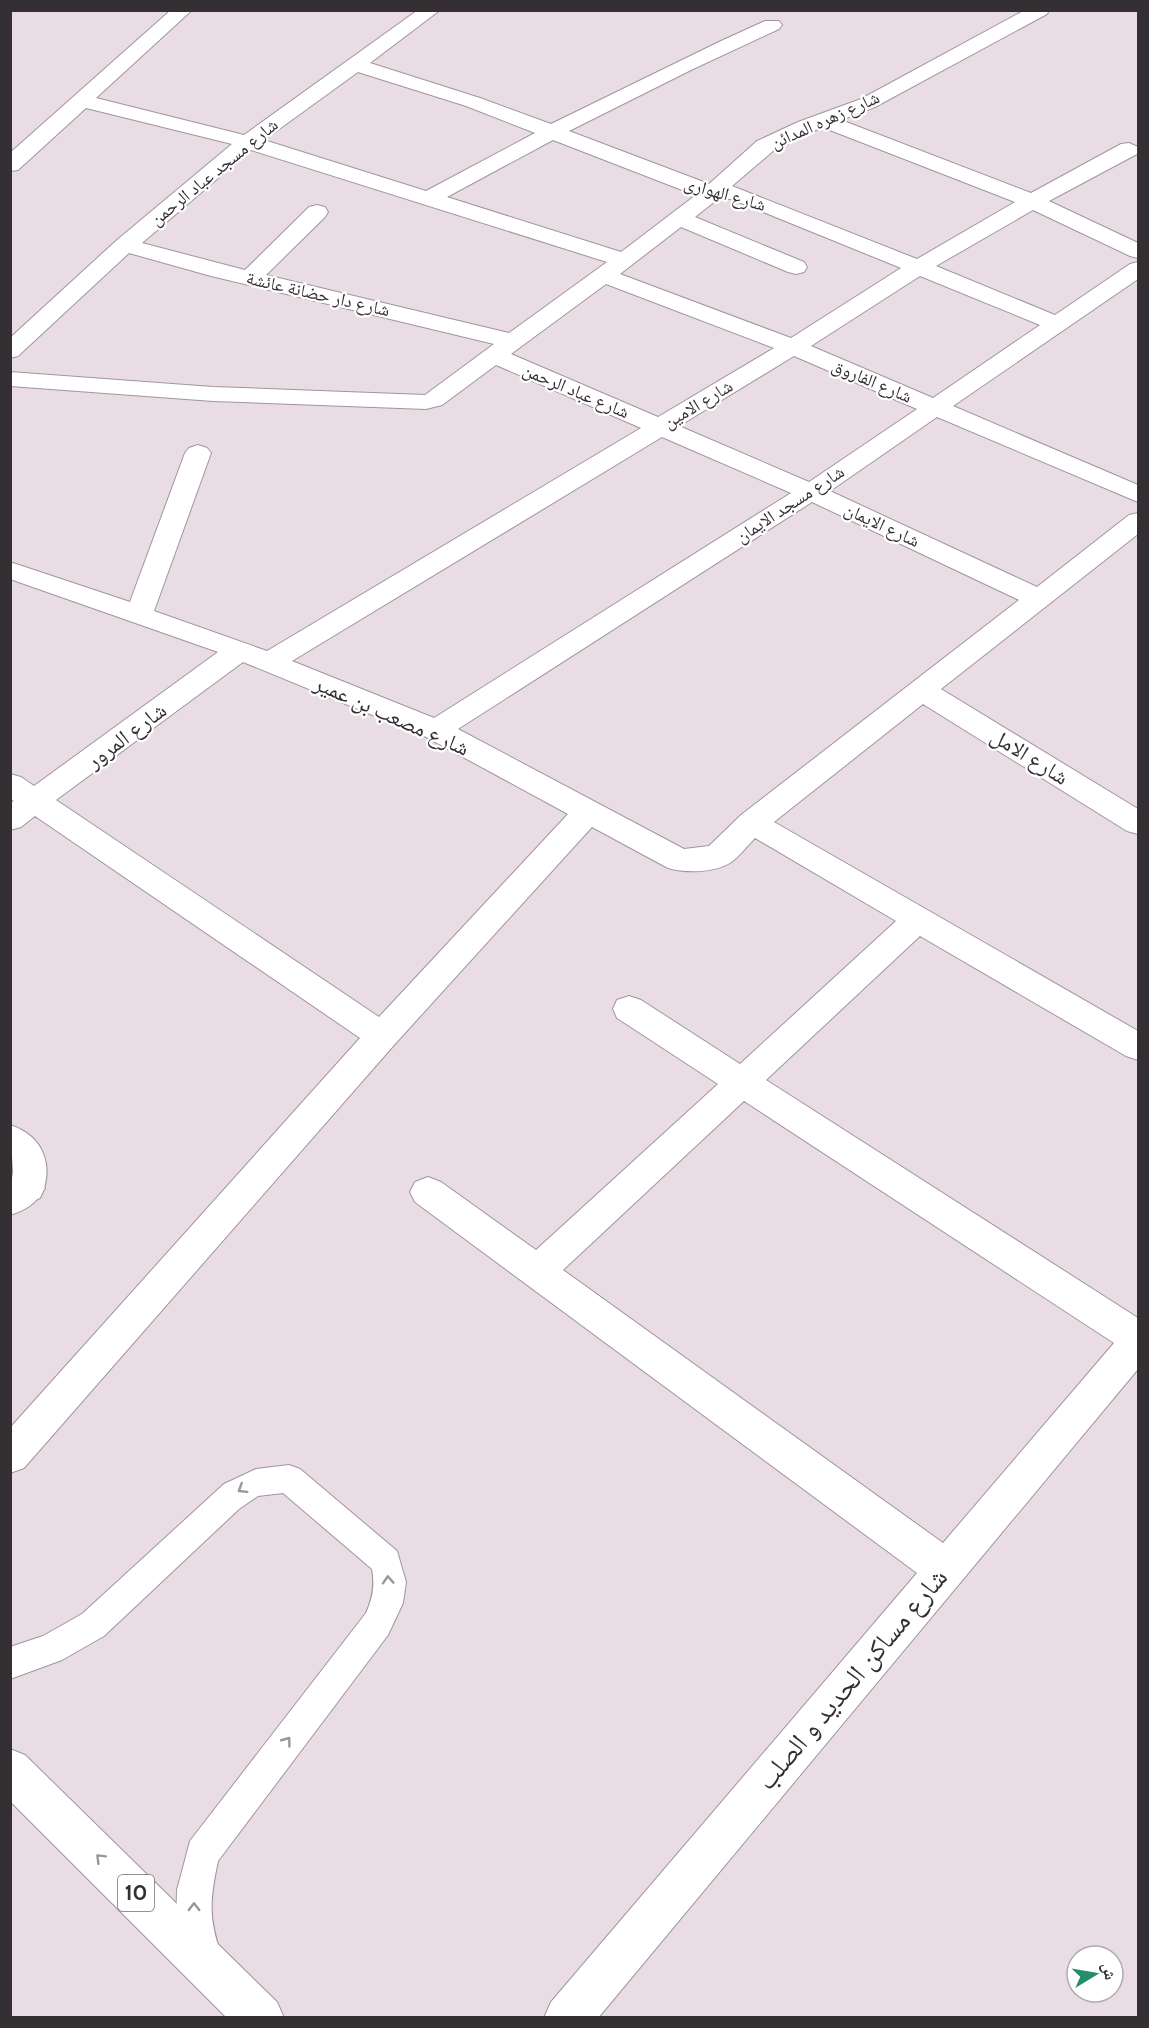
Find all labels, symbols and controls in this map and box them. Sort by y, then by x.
street label: شارع زهره المدائن [767,86,883,154]
street label: شارع مسجد عباد الرحمن [146,114,282,230]
street label: شارع الهوارى [682,172,768,216]
street label: شارع دار حضانة عائشة [244,267,392,321]
street label: شارع الفاروق [829,354,915,408]
street label: شارع عباد الرحمن [519,359,633,423]
street label: شارع الامين [659,375,737,433]
street label: شارع مسجد الايمان [731,461,849,547]
street label: شارع الايمان [841,498,923,552]
street label: شارع مصعب بن عمير [309,669,473,762]
street label: شارع المرور [80,697,172,775]
street label: شارع الامل [986,722,1074,791]
one-way arrow [238,1482,248,1494]
street label: شارع مساكن الحديد و الصلب [749,1561,955,1797]
one-way arrow [382,1575,395,1584]
one-way arrow [279,1737,290,1748]
one-way arrow [96,1854,107,1865]
road number: 10 [118,1875,154,1911]
one-way arrow [188,1902,200,1911]
north arrow [1065,1944,1125,2004]
text: ش [1098,1961,1120,1981]

